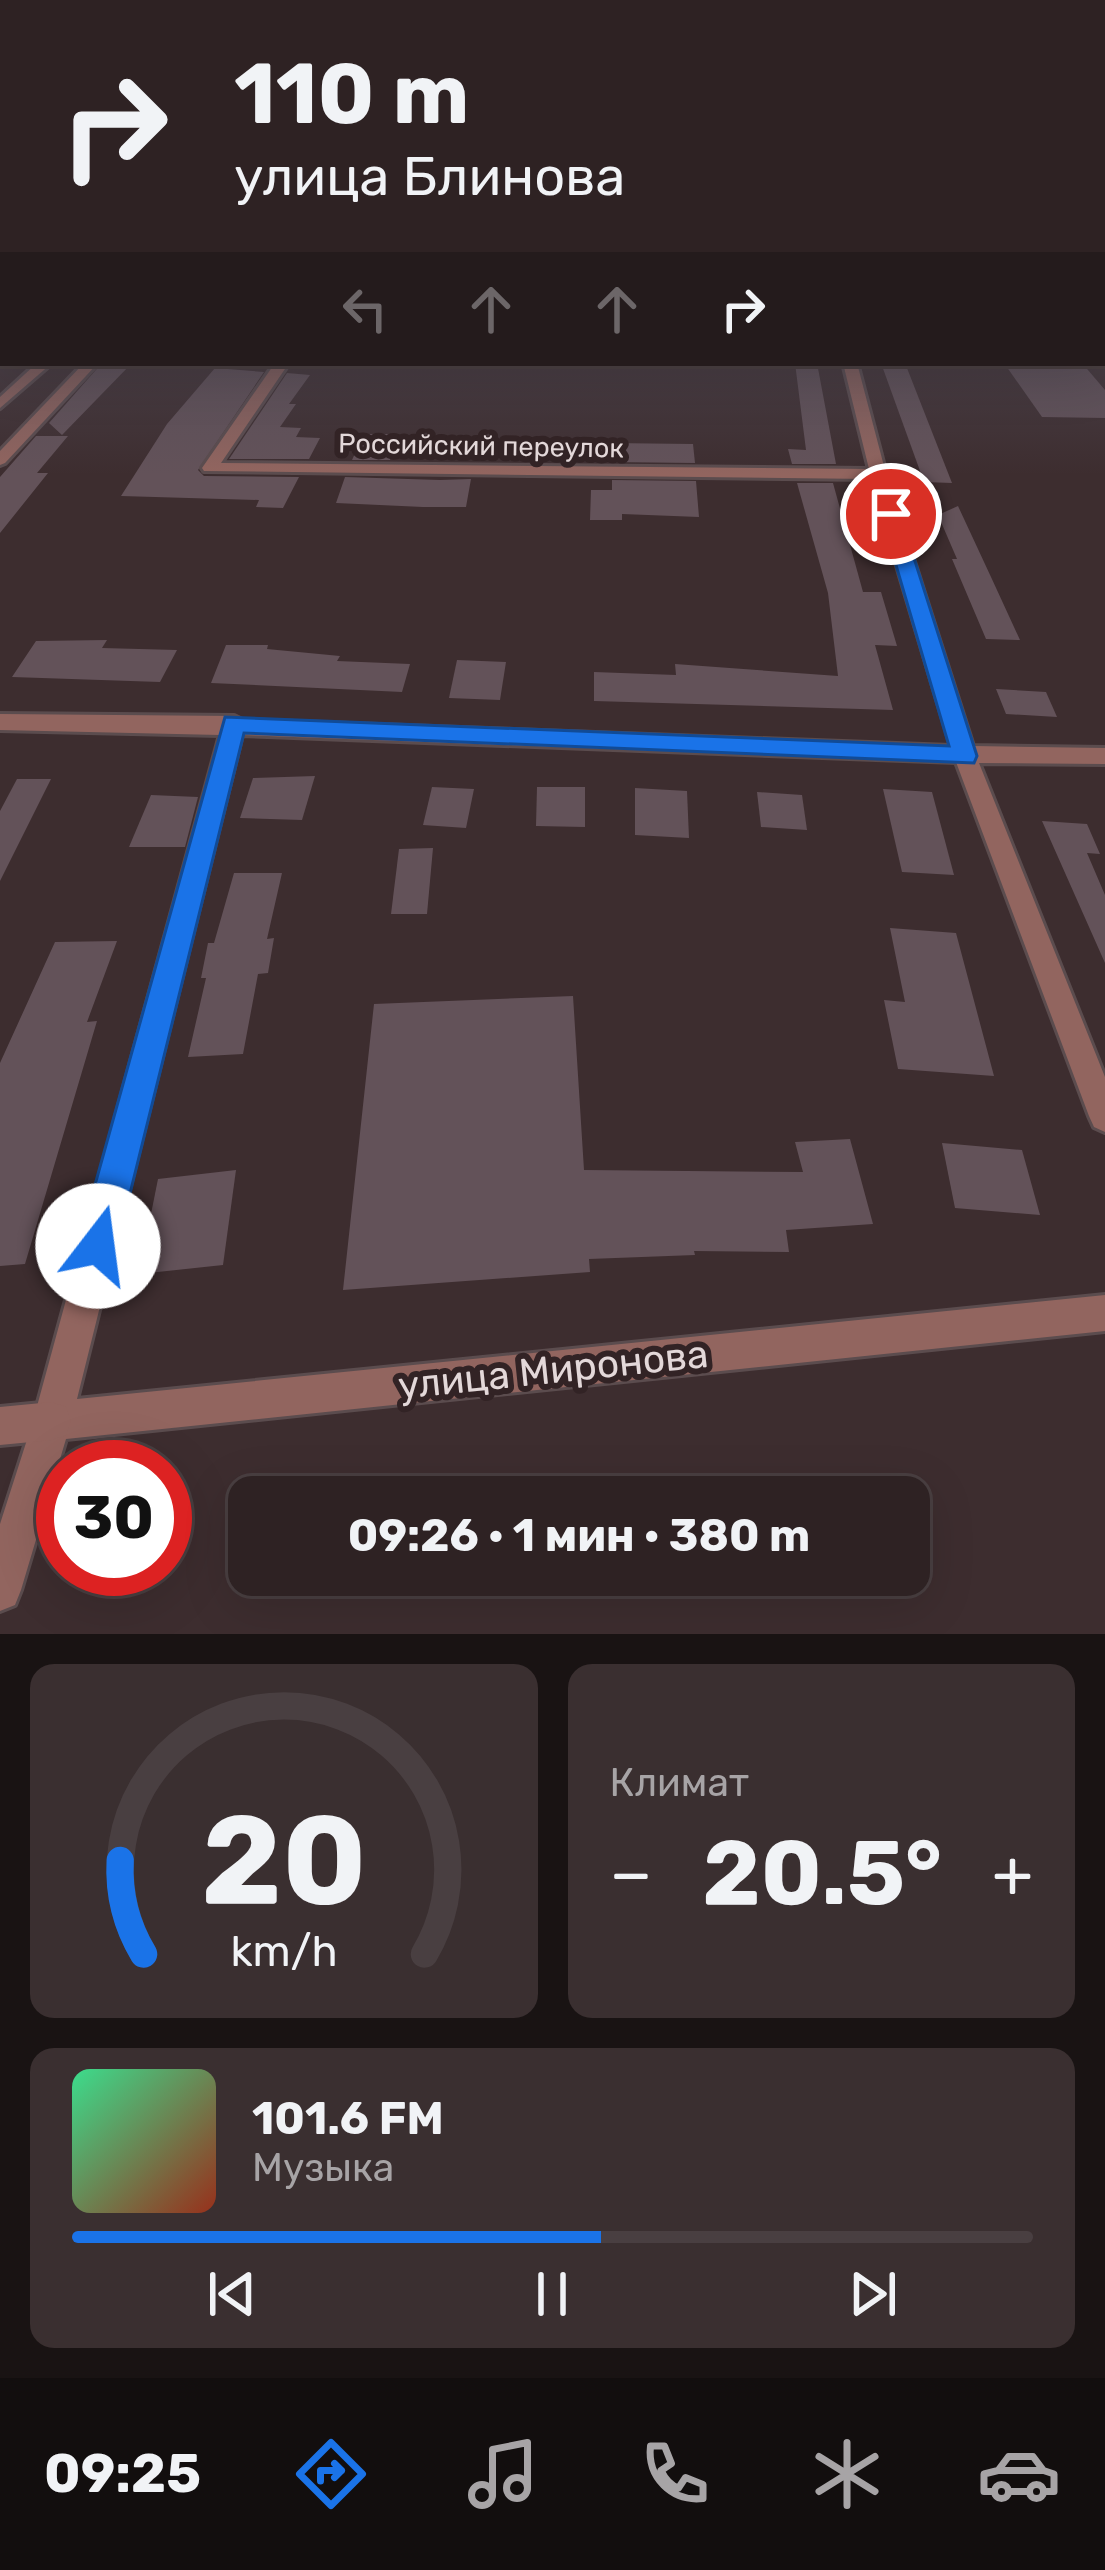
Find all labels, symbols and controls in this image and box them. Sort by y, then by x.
text: 110 m [234,44,469,144]
icon: right [36,48,192,204]
text: улица Блинова [234,145,625,209]
icon: left [332,276,398,342]
icon: ahead [458,276,524,342]
icon: ahead [584,276,650,342]
icon: right [710,276,776,342]
street label: Российский переулок [338,428,624,464]
pin [840,463,942,565]
icon: arrive [858,481,924,547]
position arrow [35,1183,161,1309]
street label: улица Миронова [396,1331,710,1409]
speed limit sign: 30 [36,1440,192,1596]
text: 09:26 · 1 мин · 380 m [348,1509,810,1562]
text: Климат [610,1760,749,1806]
text: 20 [201,1786,367,1934]
text: 20.5° [702,1820,942,1927]
text: − [610,1834,652,1913]
text: + [992,1834,1033,1913]
text: km/h [230,1926,337,1977]
text: 101.6 FM [252,2092,444,2145]
text: Музыка [252,2145,394,2191]
icon: previous [199,2261,265,2327]
icon: pause [519,2261,585,2327]
icon: next [840,2261,906,2327]
icon: directions [289,2432,373,2516]
icon: music [461,2432,545,2516]
icon: phone [633,2432,717,2516]
icon: climate [805,2432,889,2516]
icon: car [977,2432,1061,2516]
text: 09:25 [44,2442,201,2506]

